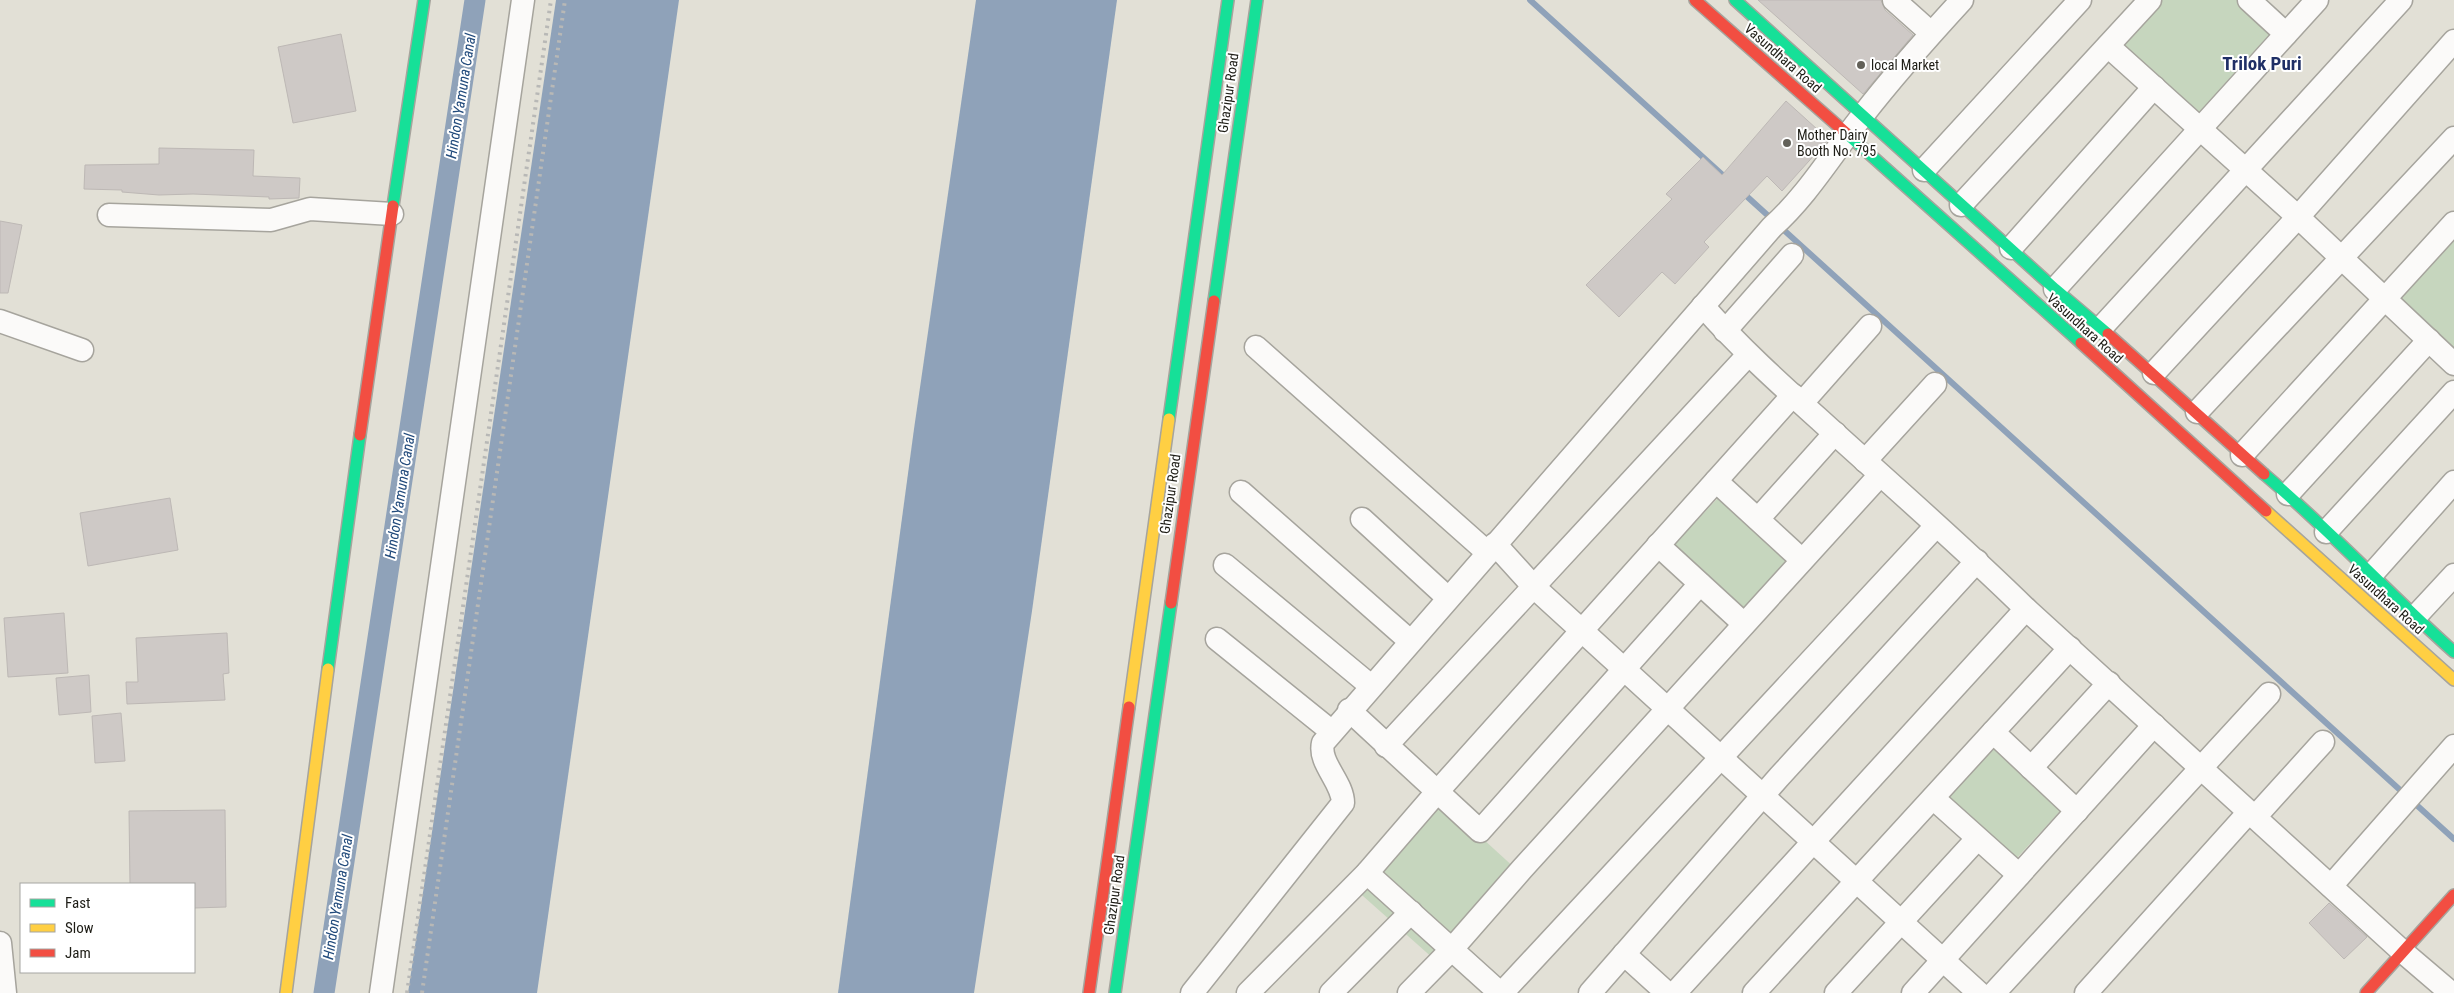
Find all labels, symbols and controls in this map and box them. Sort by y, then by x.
street label: Vasundhara Road [1741,20,1825,96]
water label: Hindon Yamuna Canal [442,31,480,160]
street label: Ghazipur Road [1214,52,1242,134]
district label: Trilok Puri [2222,52,2302,75]
place label: local Market [1871,57,1939,73]
marker: local Market [1855,59,1867,71]
place label: Mother Dairy Booth No. 795 [1797,127,1876,159]
marker: Mother Dairy Booth No. 795 [1781,137,1793,149]
street label: Vasundhara Road [2044,290,2126,366]
water label: Hindon Yamuna Canal [381,431,419,560]
street label: Ghazipur Road [1156,453,1184,535]
street label: Vasundhara Road [2345,561,2427,637]
water label: Hindon Yamuna Canal [319,832,357,961]
street label: Ghazipur Road [1100,854,1128,936]
legend [20,883,195,973]
text: Fast [65,894,90,912]
text: Slow [65,919,94,937]
text: Jam [65,944,91,962]

